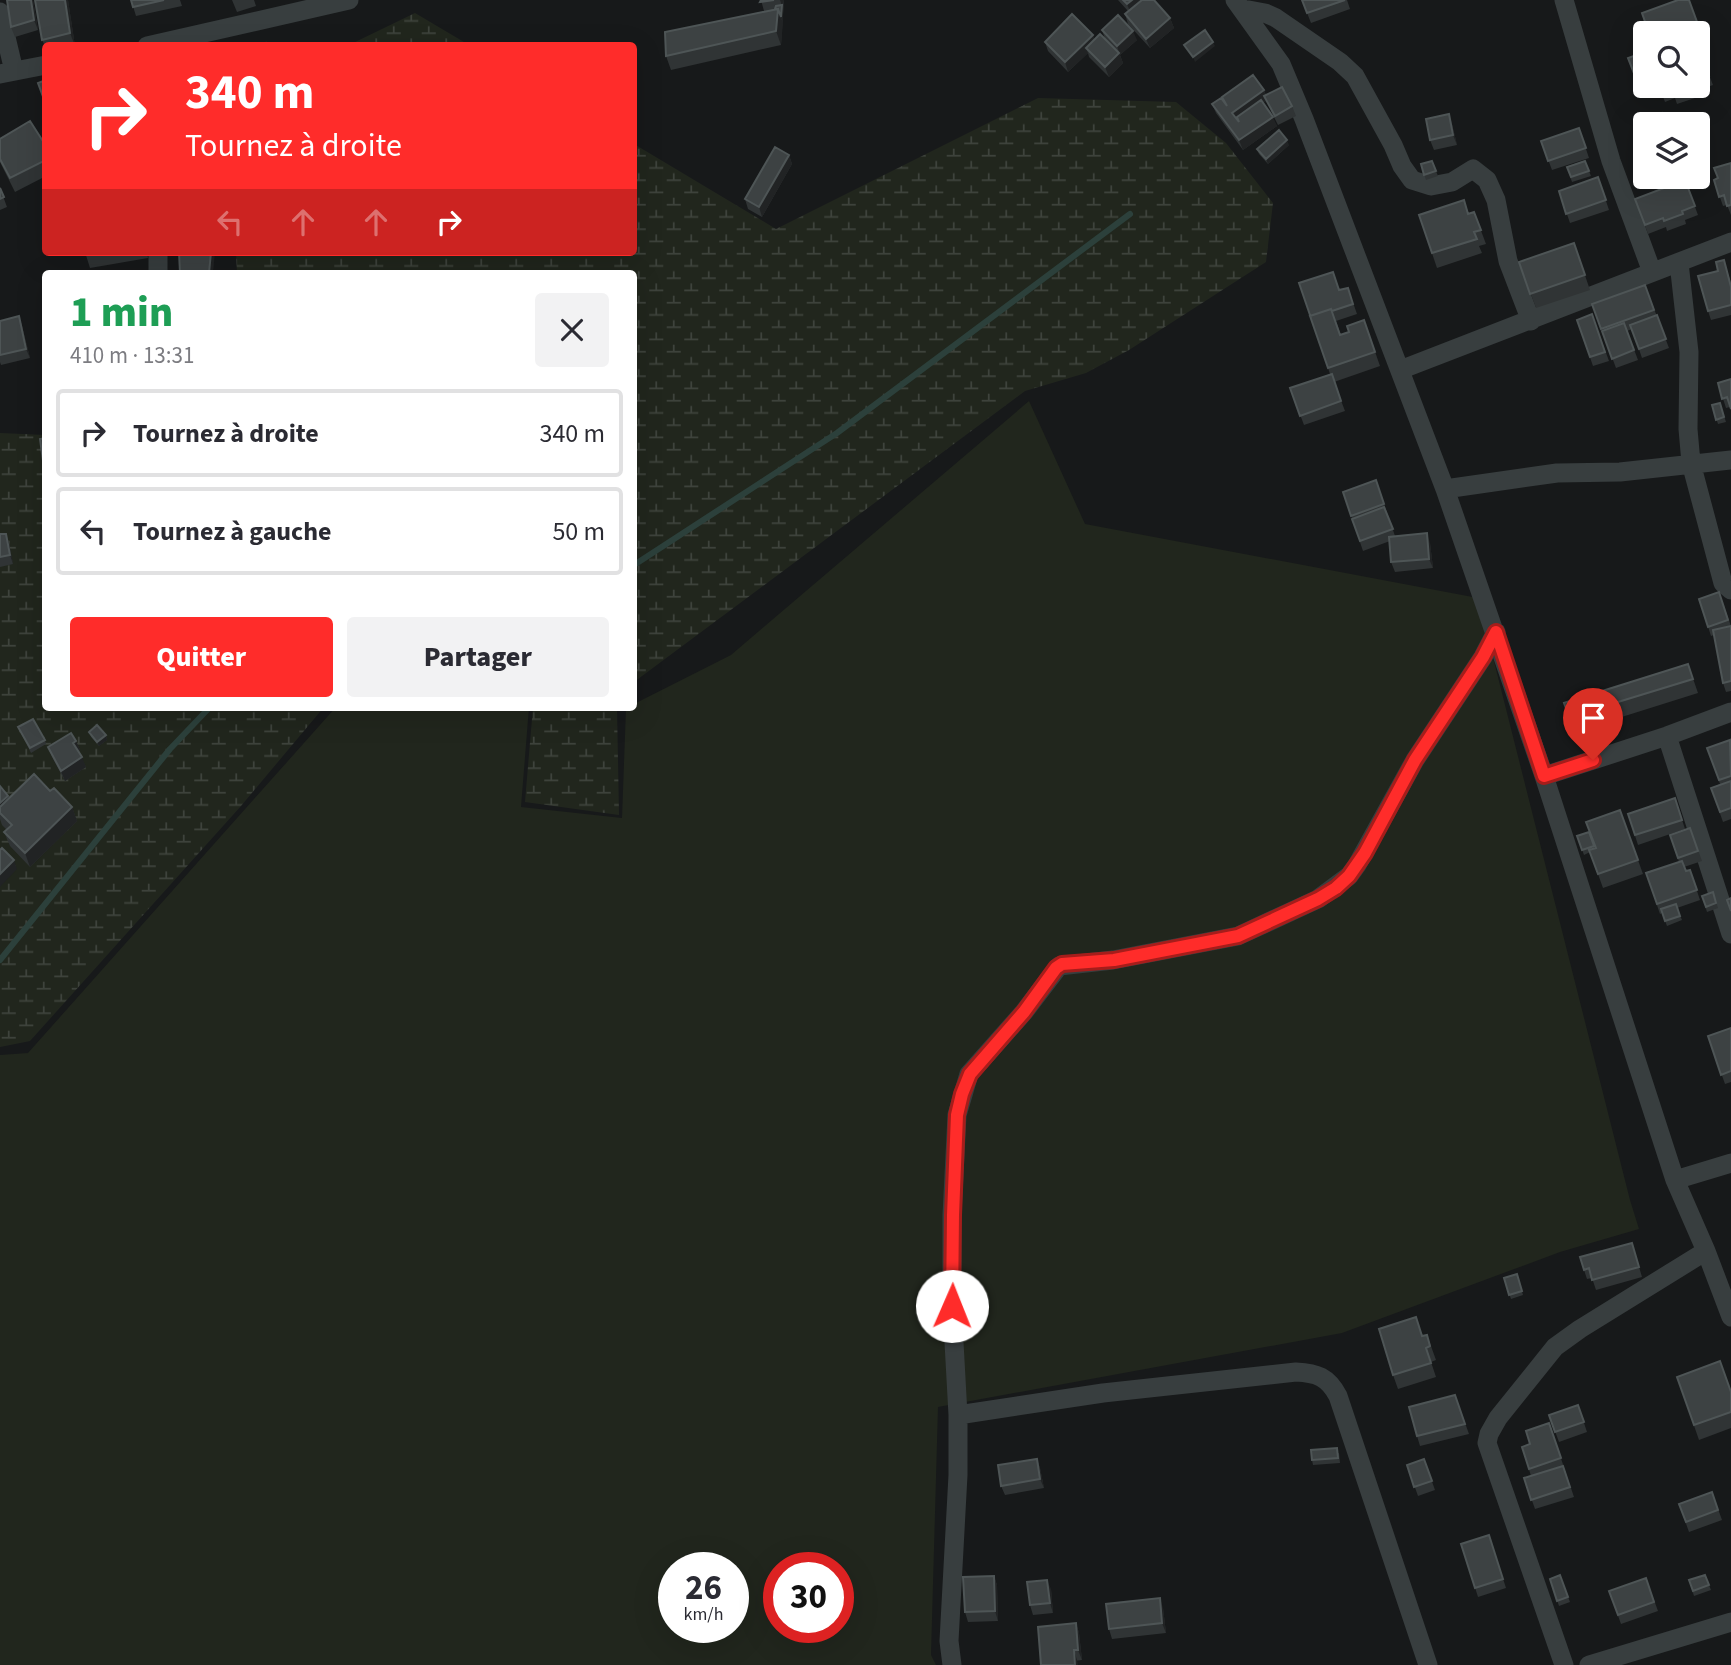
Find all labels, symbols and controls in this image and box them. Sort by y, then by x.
map controls [1633,21,1710,189]
button: search [1633,21,1710,98]
text: 340 m [185,58,314,128]
icon: right [70,70,161,161]
button: layers [1633,112,1710,189]
text: Tournez à droite [185,123,402,169]
icon: left [211,203,249,241]
icon: ahead [284,203,322,241]
icon: ahead [357,203,395,241]
icon: right [430,203,468,241]
text: 1 min [70,283,173,343]
button: close [535,293,609,367]
text: 410 m · 13:31 [70,339,194,372]
icon: right [74,414,112,452]
text: Tournez à droite [133,415,319,452]
text: 340 m [539,415,605,452]
icon: left [74,512,112,550]
text: Tournez à gauche [133,513,332,550]
text: 50 m [552,513,605,550]
button: Quitter [70,617,333,697]
button: Partager [347,617,609,697]
pin [1563,688,1623,760]
icon: arrive [1574,699,1612,737]
position arrow [915,1269,989,1343]
speed limit sign: 30 [763,1552,854,1643]
text: 26 [685,1563,722,1613]
text: km/h [684,1602,723,1627]

